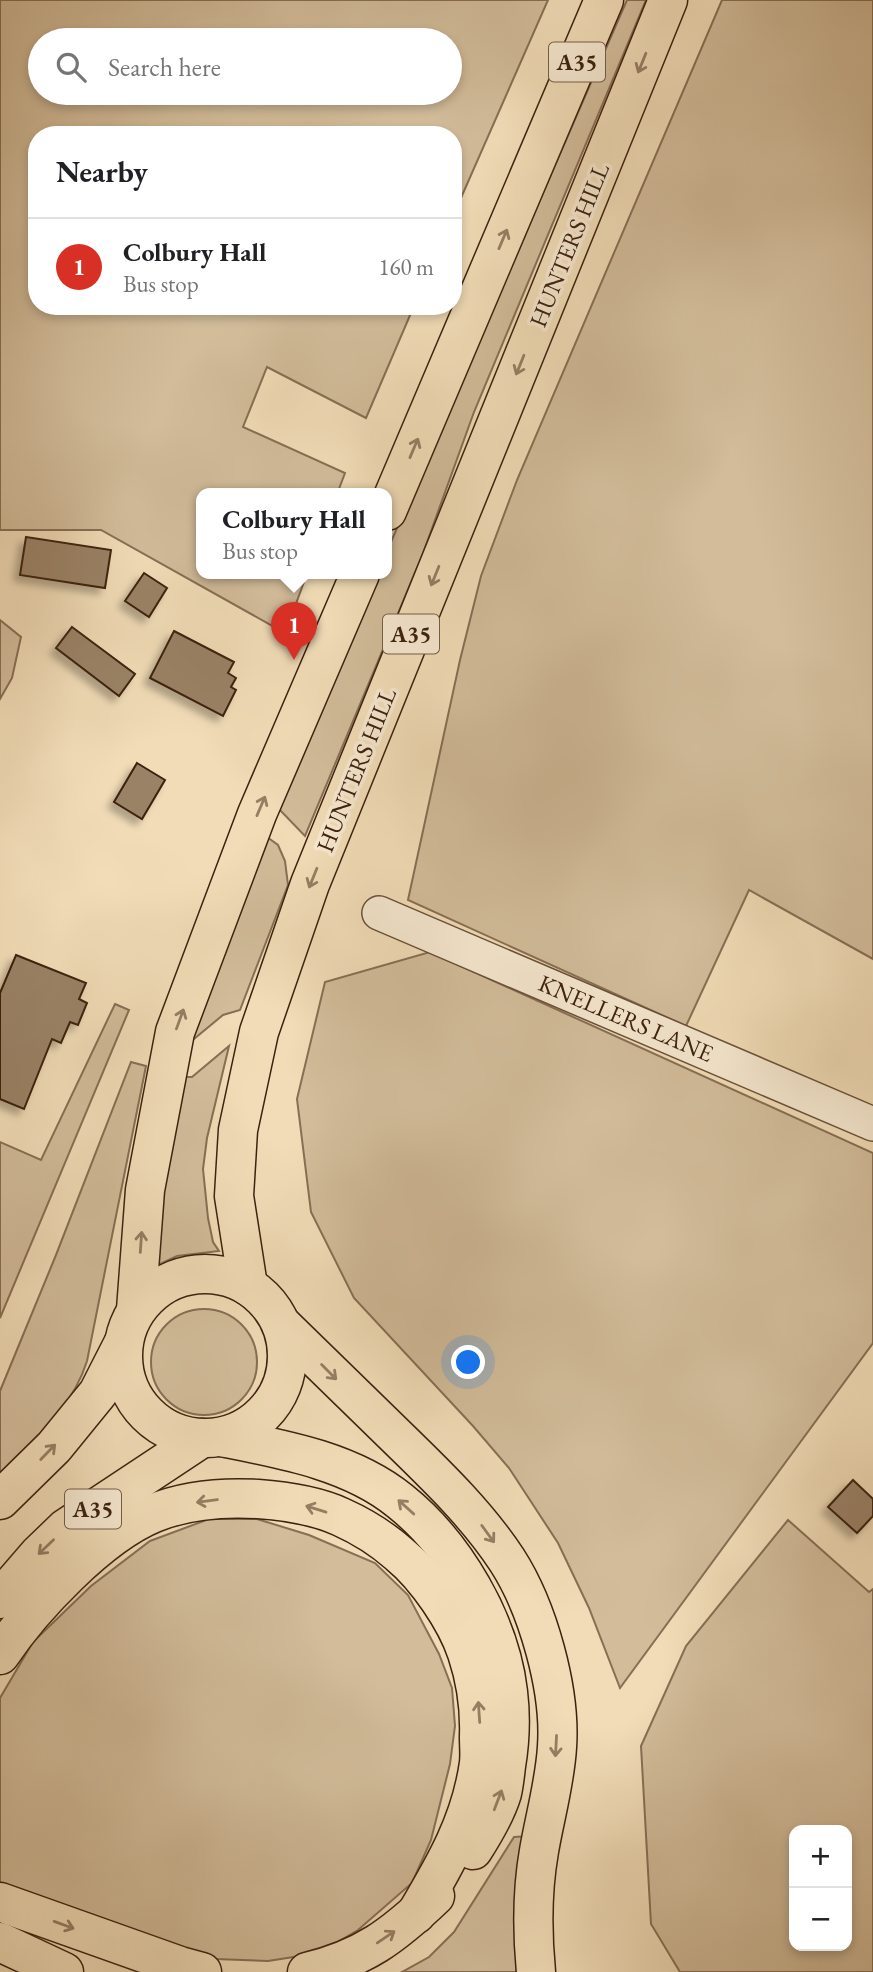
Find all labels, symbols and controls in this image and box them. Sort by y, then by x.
search box [28,28,462,105]
road number: A35 [549,43,605,82]
icon: search [52,48,90,86]
text: Search here [108,50,221,84]
one-way arrow [635,52,648,74]
text: Nearby [56,152,148,191]
street label: HUNTERS HILL [522,158,616,332]
one-way arrow [497,228,510,250]
text: Colbury Hall [123,235,266,269]
text: 1 [73,252,85,282]
text: 160 m [378,252,434,282]
text: Bus stop [123,269,199,299]
one-way arrow [513,354,526,375]
one-way arrow [408,438,421,459]
popup [196,488,392,579]
text: Colbury Hall [222,502,366,536]
text: Bus stop [222,536,298,566]
one-way arrow [427,565,440,586]
pin: 1 [271,602,317,660]
road number: A35 [383,614,439,654]
street label: HUNTERS HILL [309,683,403,857]
one-way arrow [255,796,268,817]
one-way arrow [305,866,318,888]
street label: KNELLERS LANE [534,967,718,1069]
one-way arrow [175,1008,188,1030]
one-way arrow [135,1232,148,1254]
your location [451,1345,485,1379]
one-way arrow [320,1363,337,1380]
one-way arrow [40,1443,56,1461]
road number: A35 [65,1490,121,1528]
one-way arrow [196,1494,219,1507]
one-way arrow [397,1499,415,1515]
one-way arrow [306,1502,328,1515]
one-way arrow [481,1524,495,1543]
one-way arrow [38,1539,55,1556]
one-way arrow [472,1701,485,1724]
one-way arrow [550,1734,563,1757]
one-way arrow [493,1790,506,1812]
map controls [789,1825,852,1951]
button: + [789,1825,852,1888]
button: − [789,1888,852,1951]
one-way arrow [53,1920,75,1932]
one-way arrow [376,1930,395,1944]

